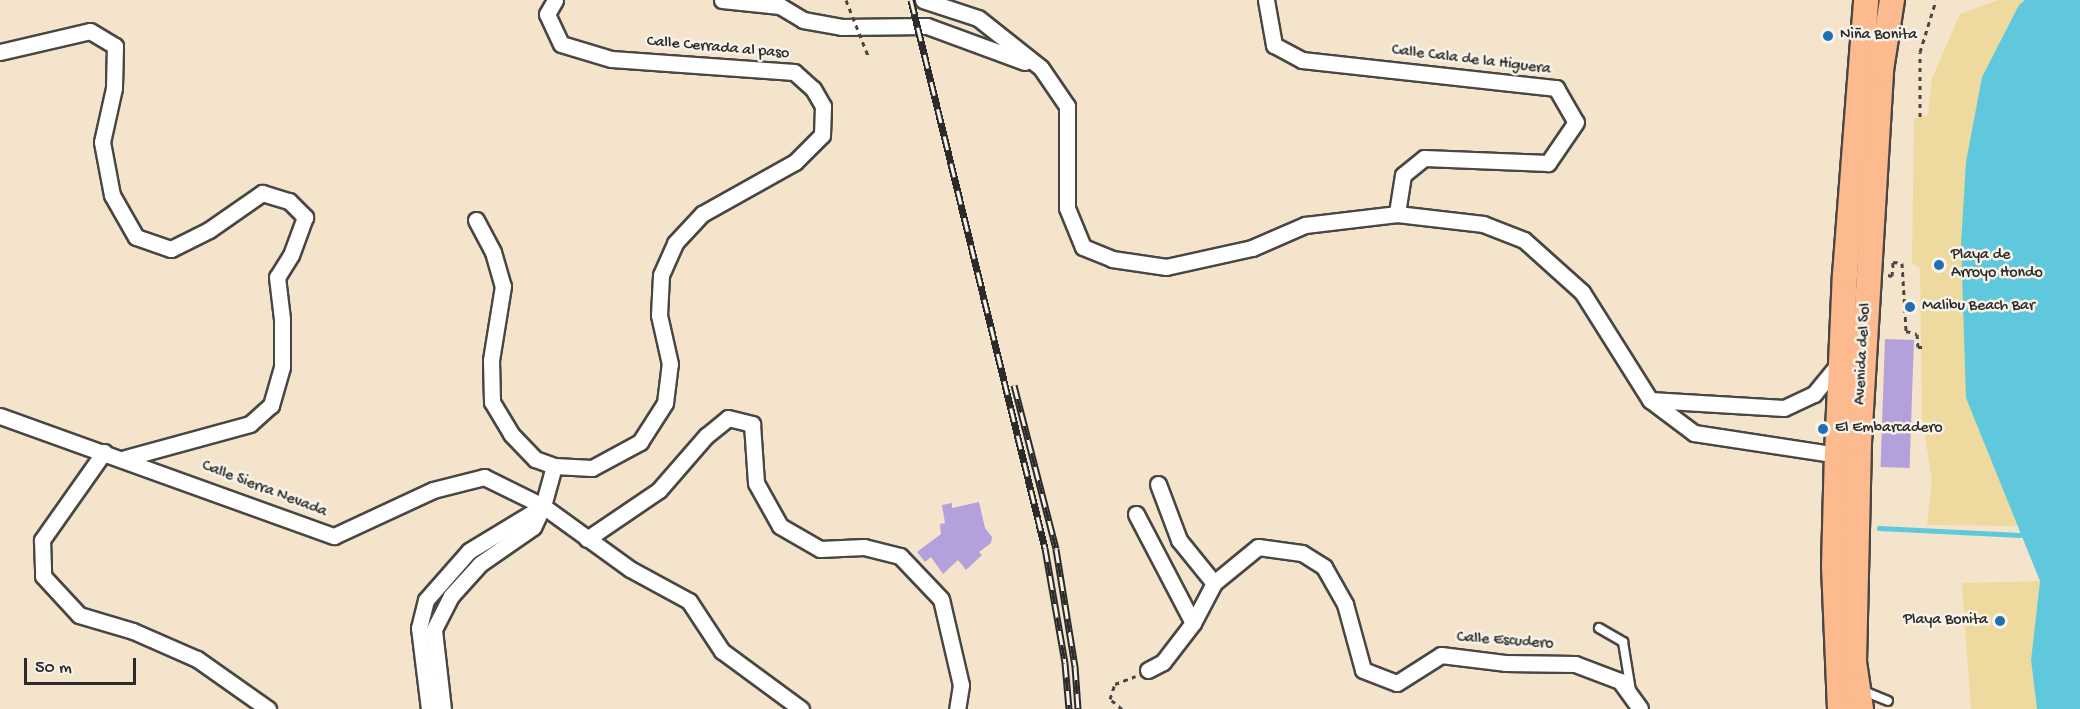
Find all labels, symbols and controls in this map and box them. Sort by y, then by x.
place label: Niña Bonita [1840,26,1917,46]
marker: Niña Bonita [1821,29,1835,43]
street label: Calle Cerrada al paso [646,33,790,65]
street label: Calle Cala de la Higuera [1390,42,1552,80]
place label: Playa de Arroyo Hondo [1951,246,2043,284]
marker: Playa de Arroyo Hondo [1932,258,1946,272]
place label: Malibu Beach Bar [1922,297,2035,317]
marker: Malibu Beach Bar [1903,300,1917,314]
street label: Avenida del Sol [1852,303,1876,405]
place label: El Embarcadero [1835,419,1943,439]
marker: El Embarcadero [1816,422,1830,436]
street label: Calle Sierra Nevada [199,457,329,523]
place label: Playa Bonita [1903,611,1988,631]
marker: Playa Bonita [1993,614,2007,628]
street label: Calle Escudero [1456,629,1554,655]
scale bar [27,646,140,684]
text: 50 m [35,658,72,679]

